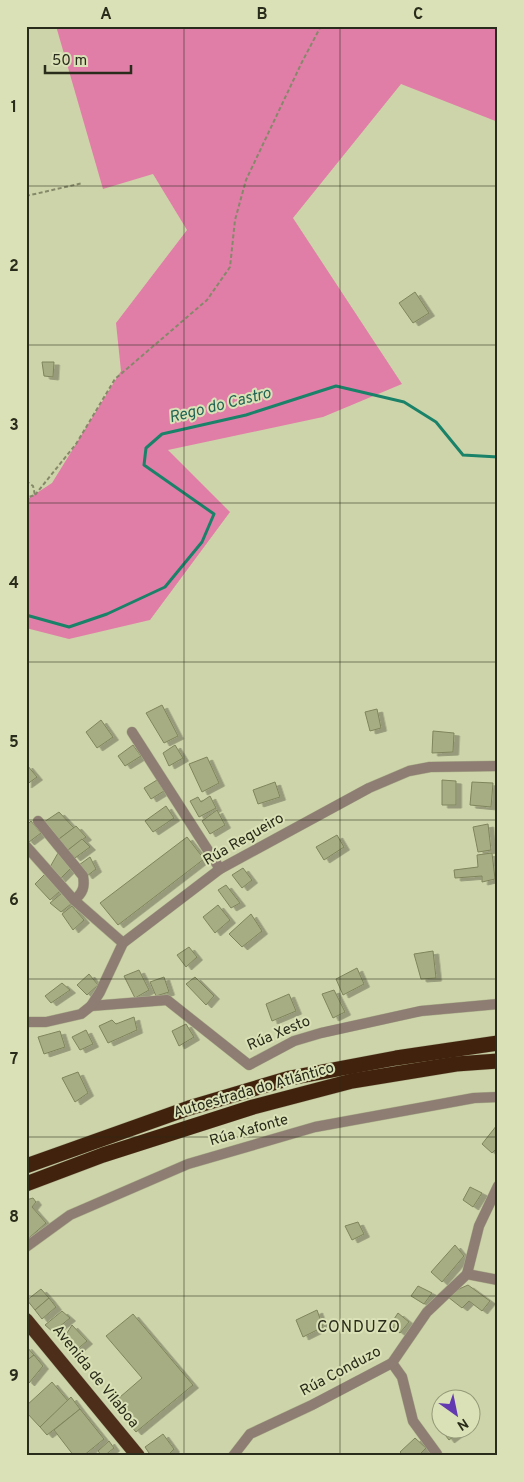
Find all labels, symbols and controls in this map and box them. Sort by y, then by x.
text: A [100,5,112,25]
text: B [256,5,268,25]
text: C [413,5,423,25]
scale bar [45,42,131,74]
text: 50 m [52,52,87,71]
text: 1 [11,98,17,118]
text: 2 [9,257,19,277]
water label: Rego do Castro [167,384,273,428]
text: 3 [9,416,19,436]
text: 4 [9,574,19,594]
text: 5 [9,733,19,753]
street label: Rúa Regueiro [200,809,288,871]
text: 6 [9,891,19,911]
street label: Rúa Xesto [244,1012,314,1056]
text: 7 [10,1050,18,1070]
street label: Autoestrada do Atlántico [171,1059,337,1123]
street label: Rúa Xafonte [207,1111,291,1151]
text: 8 [9,1208,19,1228]
district label: CONDUZO [317,1318,401,1338]
street label: Avenida de Vilaboa [48,1322,142,1432]
street label: Rúa Conduzo [297,1343,385,1401]
text: 9 [9,1367,19,1387]
north arrow [432,1390,482,1440]
text: N [453,1414,471,1434]

